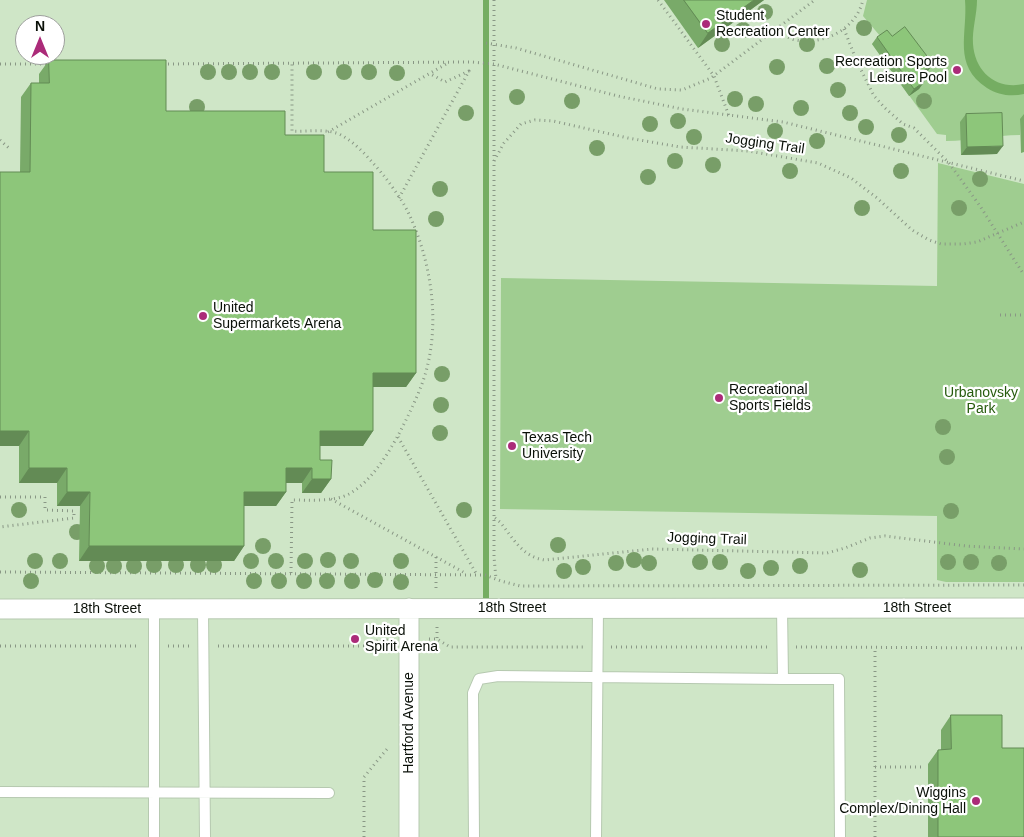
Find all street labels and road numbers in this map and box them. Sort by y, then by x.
street label: Jogging Trail [724,130,806,158]
street label: Jogging Trail [667,529,747,549]
street label: 18th Street [478,600,546,616]
street label: 18th Street [883,600,951,616]
street label: 18th Street [73,601,141,617]
street label: Hartford Avenue [401,672,417,774]

